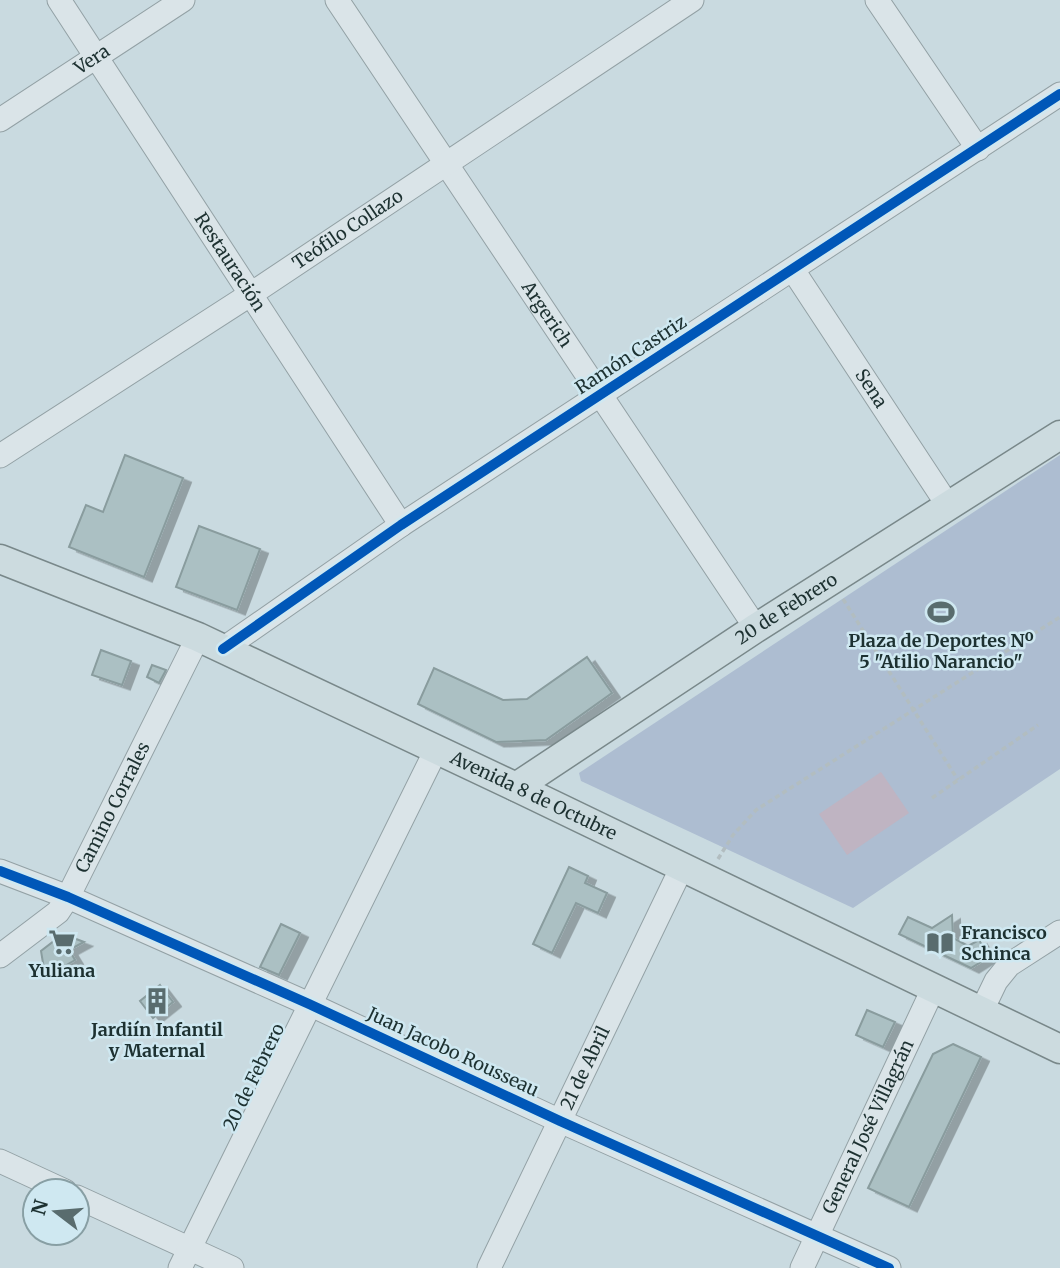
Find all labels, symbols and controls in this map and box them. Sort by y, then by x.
street label: Vera [69,39,114,80]
street label: Teófilo Collazo [288,184,407,274]
street label: Restauración [190,208,271,316]
street label: Argerich [516,276,578,352]
street label: Ramón Castriz [571,310,691,399]
street label: Sena [850,364,893,412]
street label: 20 de Febrero [731,567,842,649]
sports icon: Plaza de Deportes Nº 5 "Atilio Narancio" [926,597,956,627]
place label: Plaza de Deportes Nº 5 "Atilio Narancio" [848,629,1034,673]
street label: Camino Corrales [70,738,155,877]
street label: Avenida 8 de Octubre [446,745,621,845]
place label: Francisco Schinca [961,921,1047,965]
supermarket icon: Yuliana [47,927,77,957]
library icon: Francisco Schinca [925,928,955,958]
place label: Yuliana [28,959,95,982]
building icon: Jardiín Infantil y Maternal [142,986,172,1016]
street label: Juan Jacobo Rousseau [363,1001,543,1101]
place label: Jardiín Infantil y Maternal [90,1018,223,1062]
street label: 20 de Febrero [218,1019,289,1134]
street label: 21 de Abril [555,1022,615,1113]
street label: General José Villagrán [817,1036,919,1217]
north arrow [21,1177,91,1247]
text: N [26,1197,53,1218]

